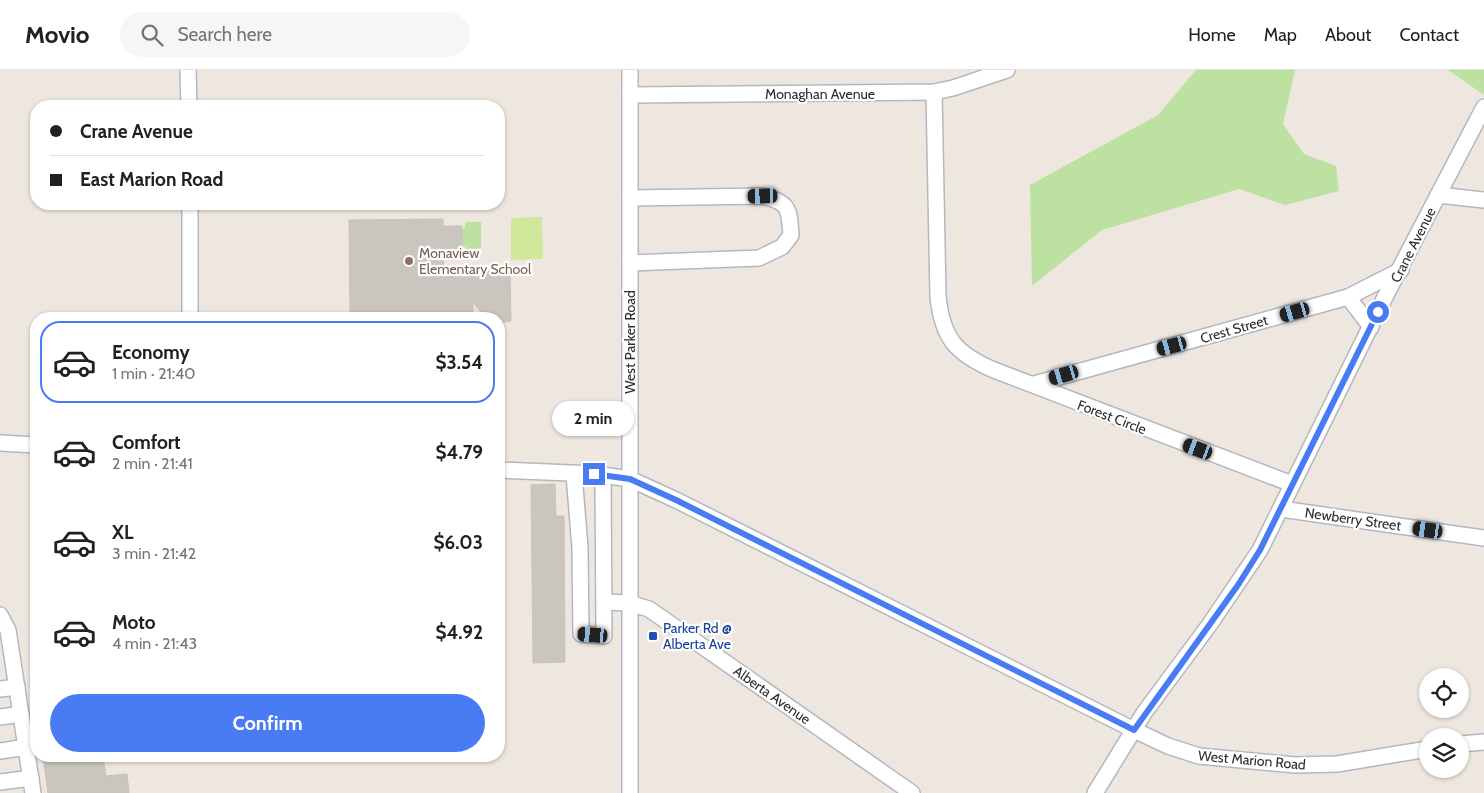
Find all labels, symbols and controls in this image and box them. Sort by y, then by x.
search box [120,12,470,57]
text: Movio [25,20,90,49]
icon: search [138,21,166,49]
text: Search here [178,23,272,46]
text: Home [1188,24,1236,46]
text: Map [1264,24,1297,46]
text: About [1325,24,1371,46]
text: Contact [1399,24,1459,46]
street label: Monaghan Avenue [765,85,875,103]
text: Crane Avenue [80,120,193,143]
text: East Marion Road [80,168,223,191]
car [747,188,778,204]
street label: Crane Avenue [1386,204,1440,286]
place label: Monaview Elementary School [419,244,532,278]
marker: Monaview Elementary School [403,255,415,267]
street label: West Parker Road [621,290,639,394]
car [1278,301,1311,323]
route start [1367,301,1389,323]
street label: Crest Street [1198,311,1270,347]
car [1155,335,1188,357]
icon: car [52,340,97,385]
text: Economy [112,341,190,364]
text: $3.54 [436,351,483,374]
text: 1 min · 21:40 [112,364,196,383]
car [1047,364,1080,386]
street label: Forest Circle [1075,396,1149,438]
callout: 2 min [553,402,635,436]
text: 2 min [574,409,612,428]
icon: car [52,430,97,475]
text: Comfort [112,431,181,454]
car [1181,437,1214,461]
text: $4.79 [436,441,483,464]
text: 2 min · 21:41 [112,454,193,473]
route end [583,463,605,485]
street label: Newberry Street [1304,503,1403,535]
icon: car [52,520,97,565]
car [1412,520,1443,540]
text: XL [112,521,133,544]
text: $6.03 [434,531,483,554]
text: 3 min · 21:42 [112,544,196,563]
icon: car [52,610,97,655]
text: Moto [112,611,156,634]
place label: Parker Rd @ Alberta Ave [663,619,732,653]
text: $4.92 [436,621,483,644]
car [577,626,608,644]
marker: Parker Rd @ Alberta Ave [647,630,659,642]
text: 4 min · 21:43 [112,634,197,653]
street label: Alberta Avenue [730,662,814,728]
map controls [1419,668,1469,778]
button: locate [1419,668,1469,718]
button: Confirm [50,694,485,752]
button: layers [1419,728,1469,778]
street label: West Marion Road [1197,746,1307,774]

